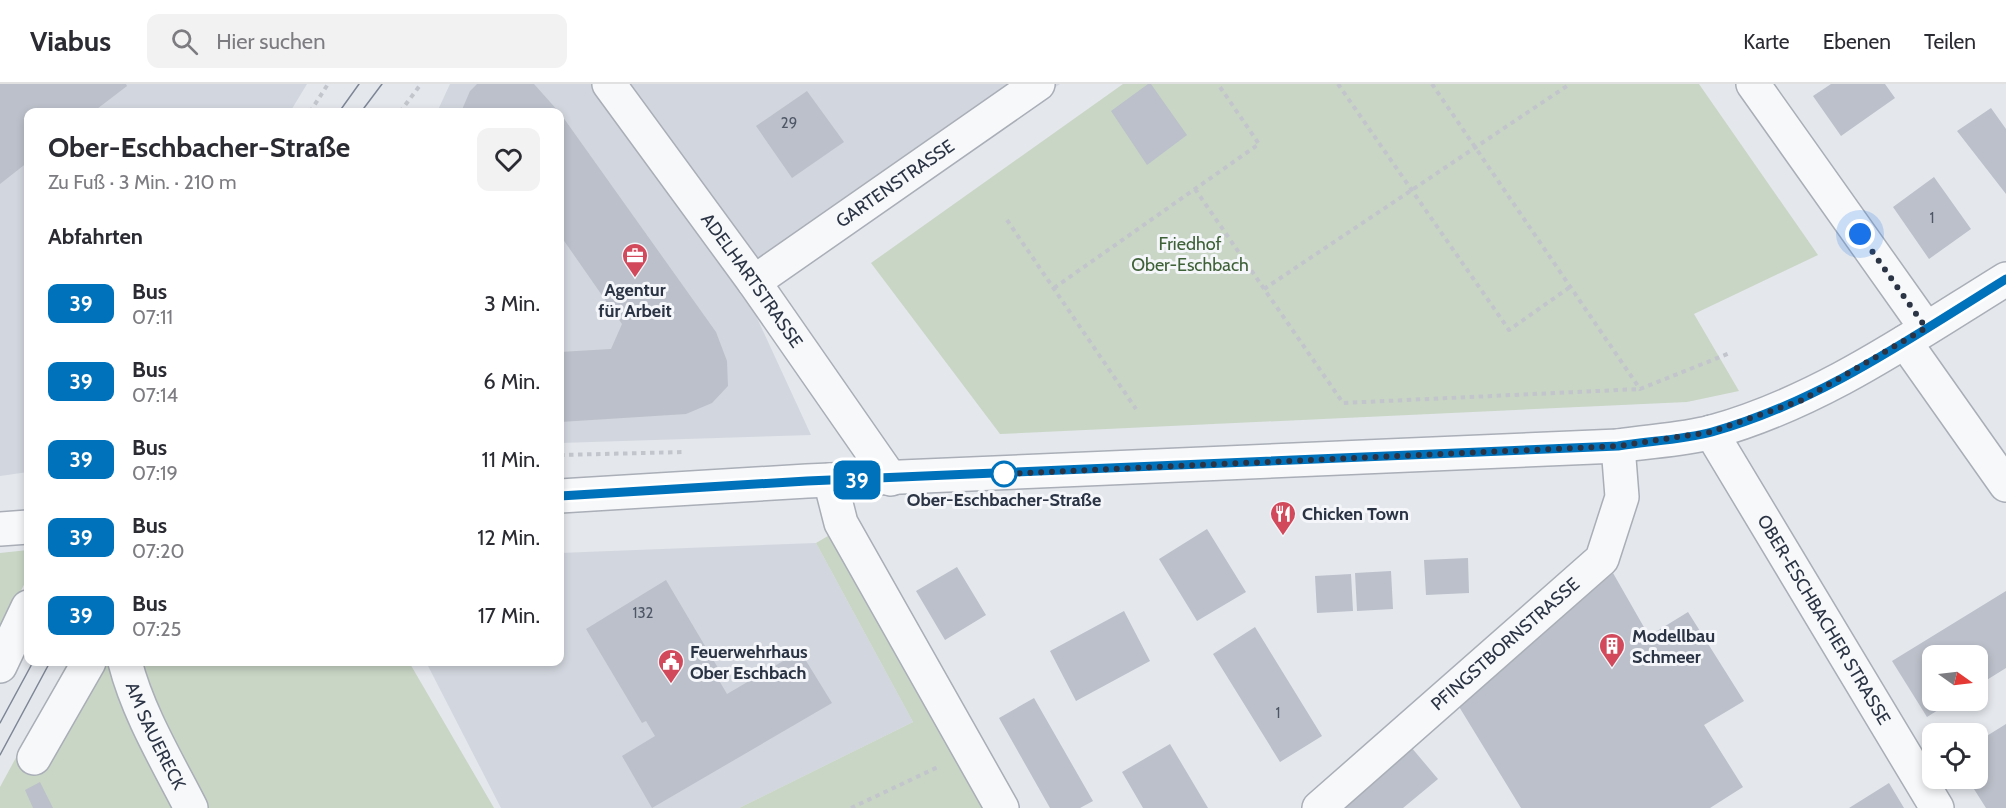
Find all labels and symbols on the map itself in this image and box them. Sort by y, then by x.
house number: 29 [781,114,797,132]
street label: GARTENSTRASSE [832,135,958,232]
street label: ADELHARTSTRASSE [696,209,807,352]
house number: 1 [1930,209,1934,227]
your location [1845,219,1875,249]
park label: Friedhof Ober-Eschbach [1131,233,1249,276]
office icon: Agentur für Arbeit [620,241,650,279]
place label: Agentur für Arbeit [598,279,672,322]
line badge: 39 [830,460,884,500]
marker: Ober-Eschbacher-Straße [991,461,1017,487]
place label: Ober-Eschbacher-Straße [907,489,1101,511]
restaurant icon: Chicken Town [1268,499,1298,537]
place label: Chicken Town [1302,503,1409,525]
street label: OBER-ESCHBACHER STRASSE [1752,511,1895,729]
street label: PFINGSTBORNSTRASSE [1426,573,1584,715]
house number: 132 [633,604,654,622]
place label: Modellbau Schmeer [1632,625,1715,668]
building icon: Modellbau Schmeer [1597,631,1627,669]
place label: Feuerwehrhaus Ober Eschbach [690,641,808,684]
north arrow [1922,645,1988,711]
public building icon: Feuerwehrhaus Ober Eschbach [656,647,686,685]
street label: AM SAUERECK [121,679,191,794]
house number: 1 [1276,704,1280,722]

